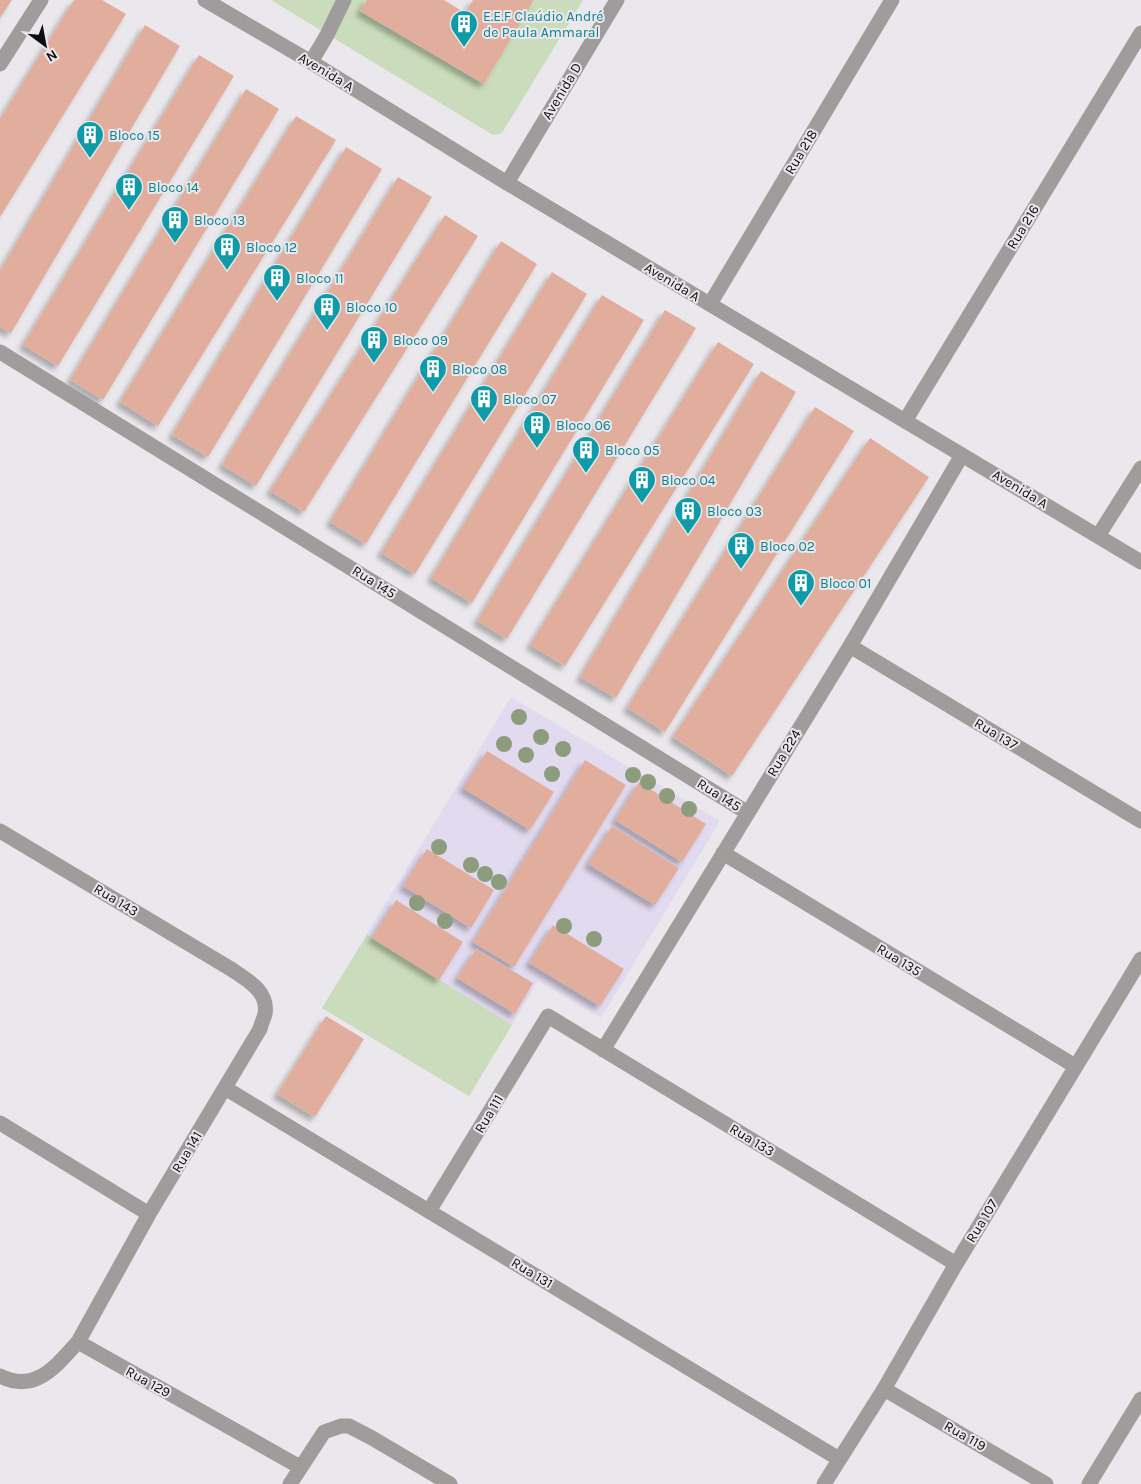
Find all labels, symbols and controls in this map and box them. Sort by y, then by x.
place label: E.E.F Claúdio André de Paula Ammaral [483,8,604,41]
building icon: E.E.F Claúdio André de Paula Ammaral [449,9,479,48]
north arrow [20,20,70,70]
text: N [43,46,60,65]
street label: Avenida A [295,49,357,95]
street label: Avenida D [538,60,586,122]
building icon: Bloco 15 [75,120,105,159]
street label: Rua 218 [781,126,821,178]
place label: Bloco 15 [109,127,160,144]
building icon: Bloco 14 [114,172,144,211]
place label: Bloco 14 [148,179,199,196]
street label: Rua 216 [1003,202,1043,252]
building icon: Bloco 13 [160,205,190,244]
place label: Bloco 13 [194,212,245,229]
building icon: Bloco 12 [212,232,242,271]
place label: Bloco 12 [246,239,297,256]
street label: Avenida A [641,259,703,305]
building icon: Bloco 11 [262,263,292,302]
place label: Bloco 11 [296,270,344,287]
building icon: Bloco 10 [312,292,342,331]
place label: Bloco 10 [346,299,397,316]
building icon: Bloco 09 [359,325,389,364]
place label: Bloco 09 [393,332,448,349]
building icon: Bloco 08 [418,354,448,393]
place label: Bloco 08 [452,361,507,378]
building icon: Bloco 07 [469,384,499,423]
place label: Bloco 07 [503,391,557,408]
building icon: Bloco 06 [522,410,552,449]
place label: Bloco 06 [556,417,611,434]
building icon: Bloco 05 [571,435,601,474]
place label: Bloco 05 [605,442,660,459]
building icon: Bloco 04 [627,465,657,504]
street label: Avenida A [989,466,1051,512]
place label: Bloco 04 [661,472,716,489]
building icon: Bloco 03 [673,496,703,535]
place label: Bloco 03 [707,503,762,520]
building icon: Bloco 02 [726,531,756,570]
place label: Bloco 02 [760,538,815,555]
street label: Rua 145 [349,562,399,602]
building icon: Bloco 01 [786,568,816,607]
place label: Bloco 01 [820,575,871,592]
street label: Rua 137 [971,714,1021,754]
street label: Rua 224 [763,726,805,780]
street label: Rua 145 [694,775,744,815]
street label: Rua 143 [91,880,141,920]
street label: Rua 135 [874,940,924,980]
street label: Rua 111 [471,1092,507,1136]
street label: Rua 133 [727,1120,777,1160]
street label: Rua 141 [168,1128,206,1176]
street label: Rua 107 [962,1196,1002,1246]
street label: Rua 131 [508,1254,556,1292]
street label: Rua 129 [122,1363,174,1401]
street label: Rua 119 [941,1417,989,1455]

